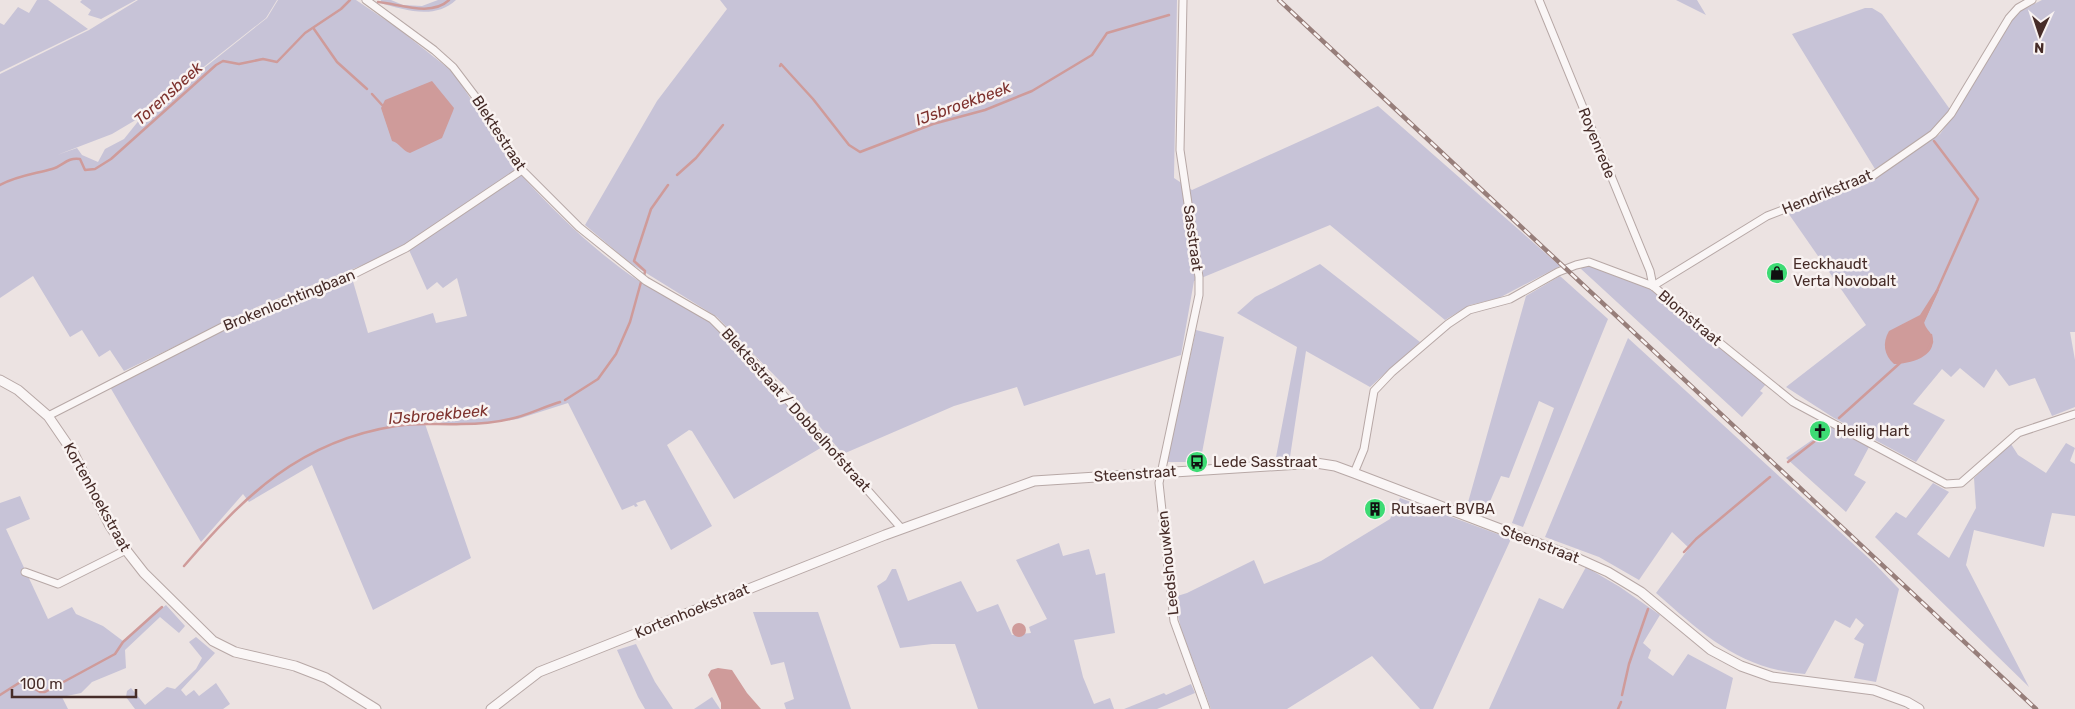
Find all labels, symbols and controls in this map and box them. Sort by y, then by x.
north arrow [2015,10,2065,60]
text: N [2034,39,2045,56]
water label: Torensbeek [130,57,207,129]
water label: IJsbroekbeek [913,77,1014,130]
street label: Blektestraat [468,92,530,174]
street label: Royenrede [1575,105,1619,181]
street label: Hendrikstraat [1779,166,1875,218]
street label: Sasstraat [1179,204,1207,272]
place label: Eeckhaudt Verta Novobalt [1793,255,1896,290]
shop icon: Eeckhaudt Verta Novobalt [1765,261,1789,285]
street label: Brokenlochtingbaan [220,265,358,335]
street label: Blomstraat [1655,286,1725,350]
street label: Blektestraat / Dobbelhofstraat [718,325,874,496]
water label: IJsbroekbeek [387,401,489,428]
church icon: Heilig Hart [1808,419,1832,443]
place label: Heilig Hart [1836,422,1909,440]
street label: Kortenhoekstraat [60,440,134,555]
bus stop icon: Lede Sasstraat [1185,450,1209,474]
place label: Lede Sasstraat [1213,453,1318,471]
street label: Steenstraat [1093,462,1177,486]
building icon: Rutsaert BVBA [1363,497,1387,521]
place label: Rutsaert BVBA [1391,500,1495,518]
street label: Leedshouwken [1154,510,1182,616]
street label: Steenstraat [1498,521,1582,567]
street label: Kortenhoekstraat [632,580,752,642]
scale bar [12,666,136,698]
text: 100 m [20,675,62,693]

